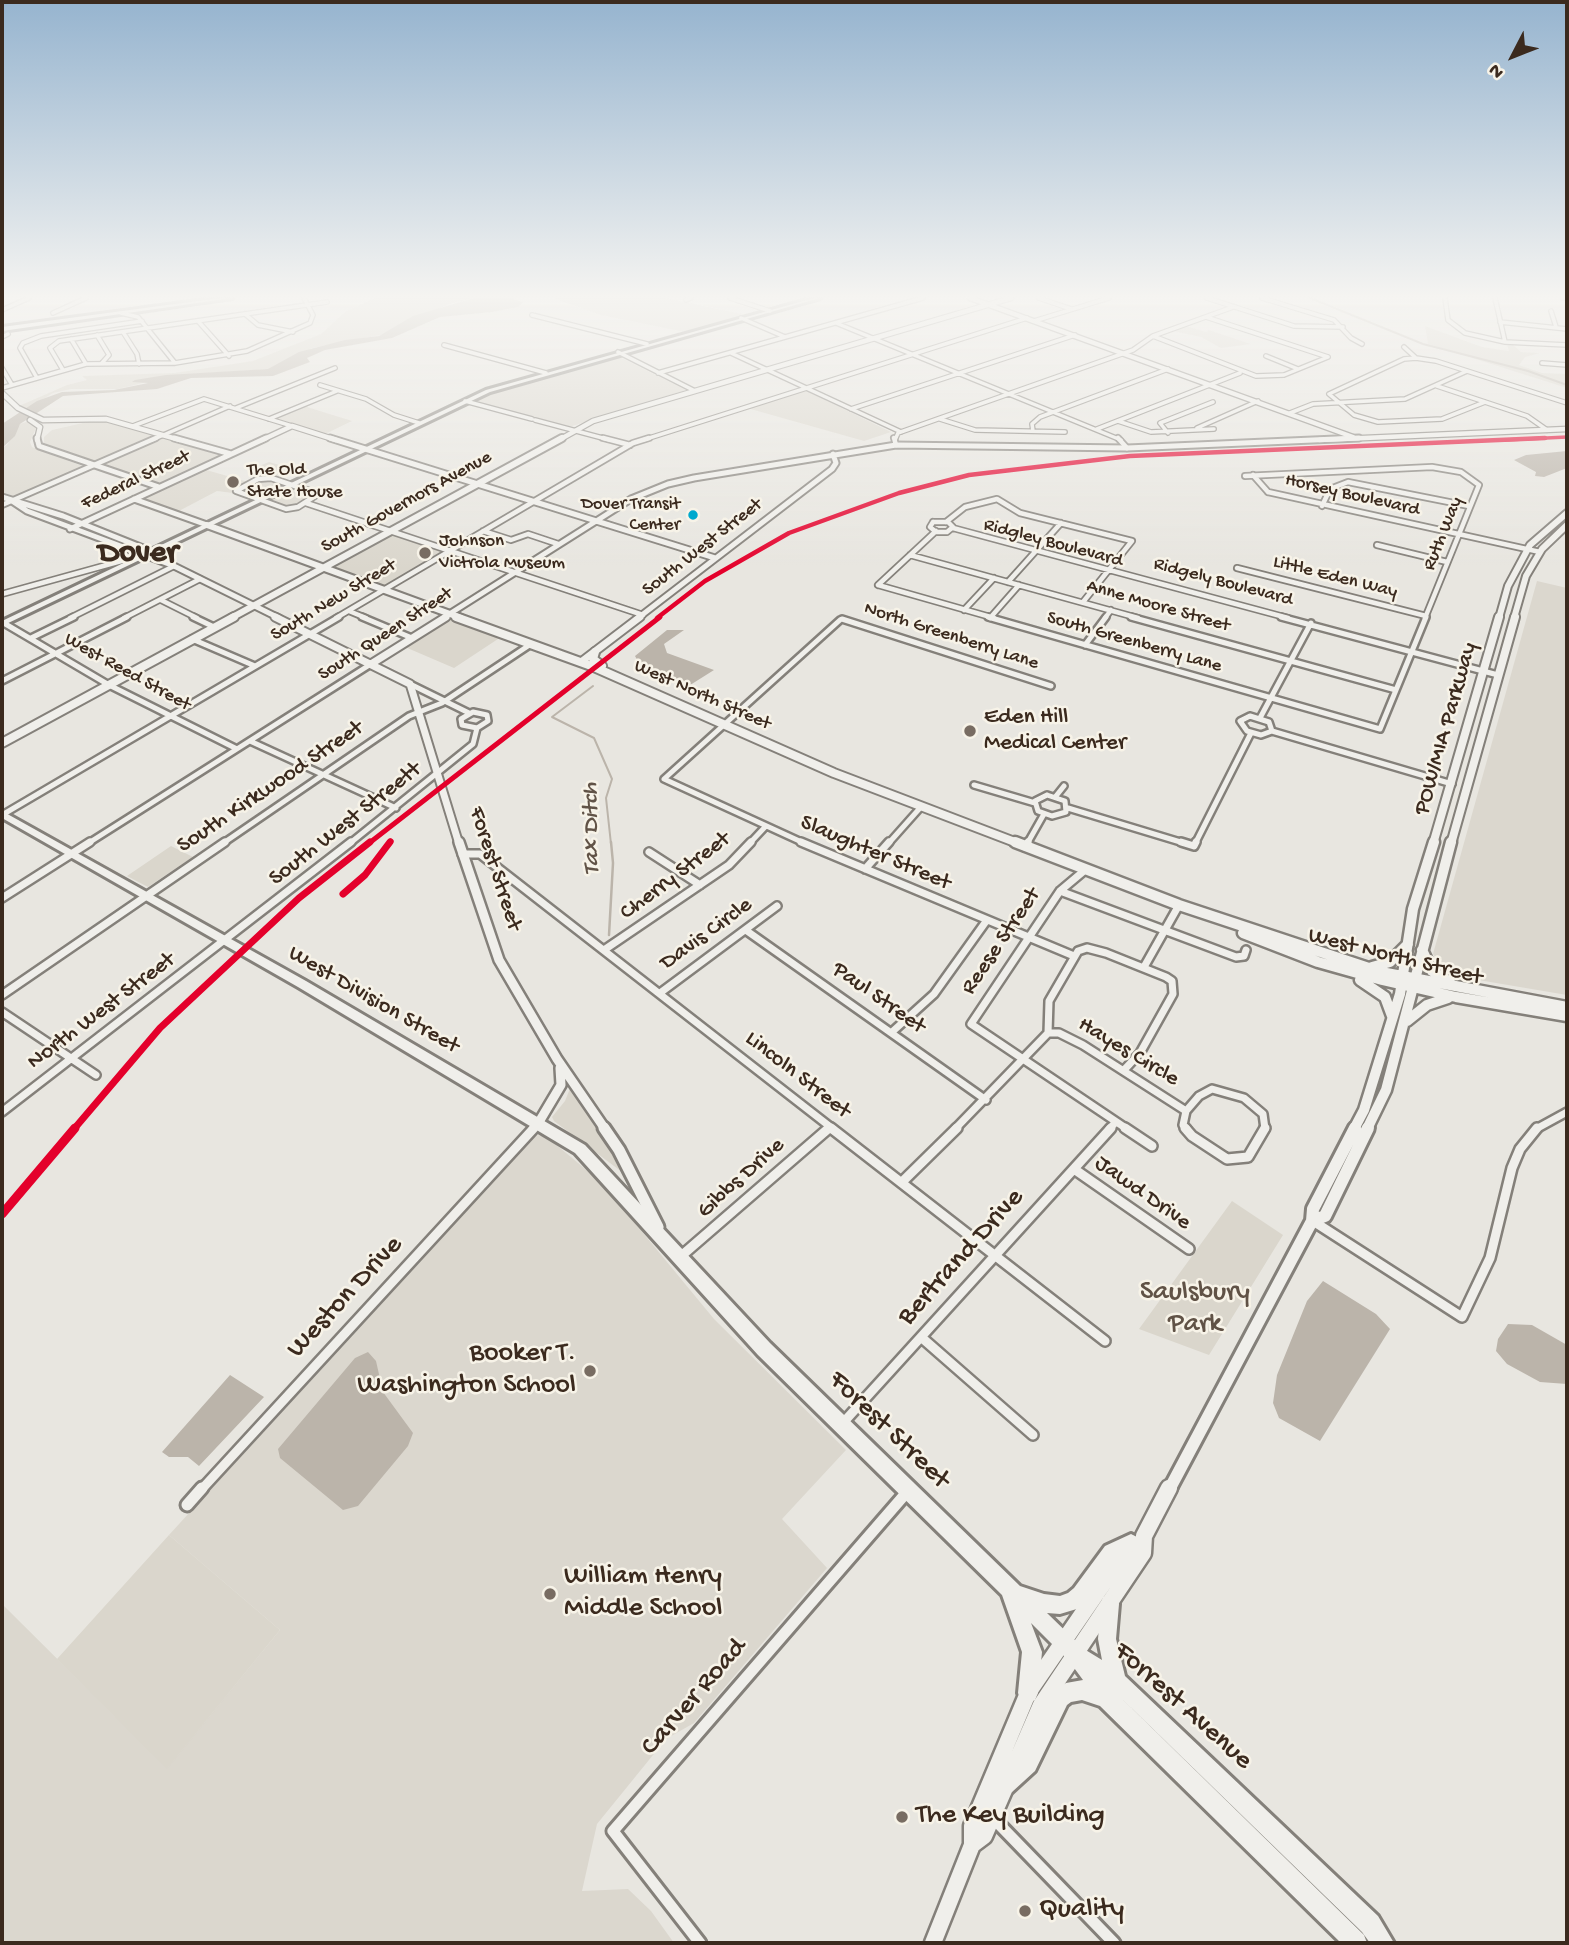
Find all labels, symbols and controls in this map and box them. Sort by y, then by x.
north arrow [1478,21,1548,91]
text: N [1484,58,1510,83]
street label: Federal Street [78,446,194,516]
street label: South Governors Avenue [318,447,496,559]
place label: The Old State House [247,460,343,504]
street label: Horsey Boulevard [1283,469,1421,523]
marker: The Old State House [225,474,241,490]
place label: Dover Transit Center [581,494,680,536]
street label: South West Street [638,494,768,602]
street label: Ruth Way [1419,494,1469,574]
marker: Dover Transit Center [686,508,700,522]
street label: Ridgley Boulevard [981,514,1125,574]
place label: Johnson Victrola Museum [439,531,565,575]
district label: Dover [98,536,178,574]
marker: Johnson Victrola Museum [417,545,433,561]
street label: Little Eden Way [1270,552,1400,604]
street label: Ridgely Boulevard [1151,553,1295,613]
street label: South New Street [267,555,401,647]
street label: Anne Moore Street [1084,576,1232,638]
street label: South Queen Street [315,583,457,687]
street label: North Greenberry Lane [861,598,1041,676]
street label: South Greenberry Lane [1044,607,1224,679]
street label: West Reed Street [60,629,194,717]
street label: POW/MIA Parkway [1409,640,1485,818]
street label: West North Street [630,656,774,736]
place label: Eden Hill Medical Center [984,704,1126,758]
street label: South Kirkwood Street [173,715,369,861]
marker: Eden Hill Medical Center [962,723,978,739]
street label: South West Streett [264,757,428,893]
water label: Tax Ditch [578,782,608,876]
street label: Forest Street [461,804,527,934]
street label: Slaughter Street [796,810,954,898]
street label: Cherry Street [615,827,737,927]
street label: Reese Street [956,883,1048,1001]
street label: Davis Circle [656,892,758,978]
street label: West North Street [1305,923,1485,993]
street label: West Division Street [283,941,463,1061]
street label: North West Street [22,947,182,1077]
street label: Paul Street [826,957,930,1041]
street label: Hayes Circle [1072,1012,1184,1094]
street label: Lincoln Street [739,1026,855,1126]
street label: Gibbs Drive [693,1133,791,1225]
street label: Jawd Drive [1088,1151,1196,1237]
street label: Bertrand Drive [892,1183,1032,1333]
street label: Weston Drive [281,1230,411,1366]
park label: Saulsbury Park [1140,1277,1250,1343]
place label: Booker T. Washington School [357,1338,576,1404]
marker: Booker T. Washington School [582,1363,598,1379]
street label: Forest Street [820,1365,956,1497]
place label: William Henry Middle School [564,1561,722,1627]
marker: William Henry Middle School [542,1586,558,1602]
street label: Carver Road [635,1632,755,1764]
street label: Forrest Avenue [1105,1636,1259,1778]
place label: The Key Building [916,1800,1105,1834]
marker: The Key Building [894,1809,910,1825]
place label: Quality [1039,1894,1124,1928]
marker: Quality [1017,1903,1033,1919]

